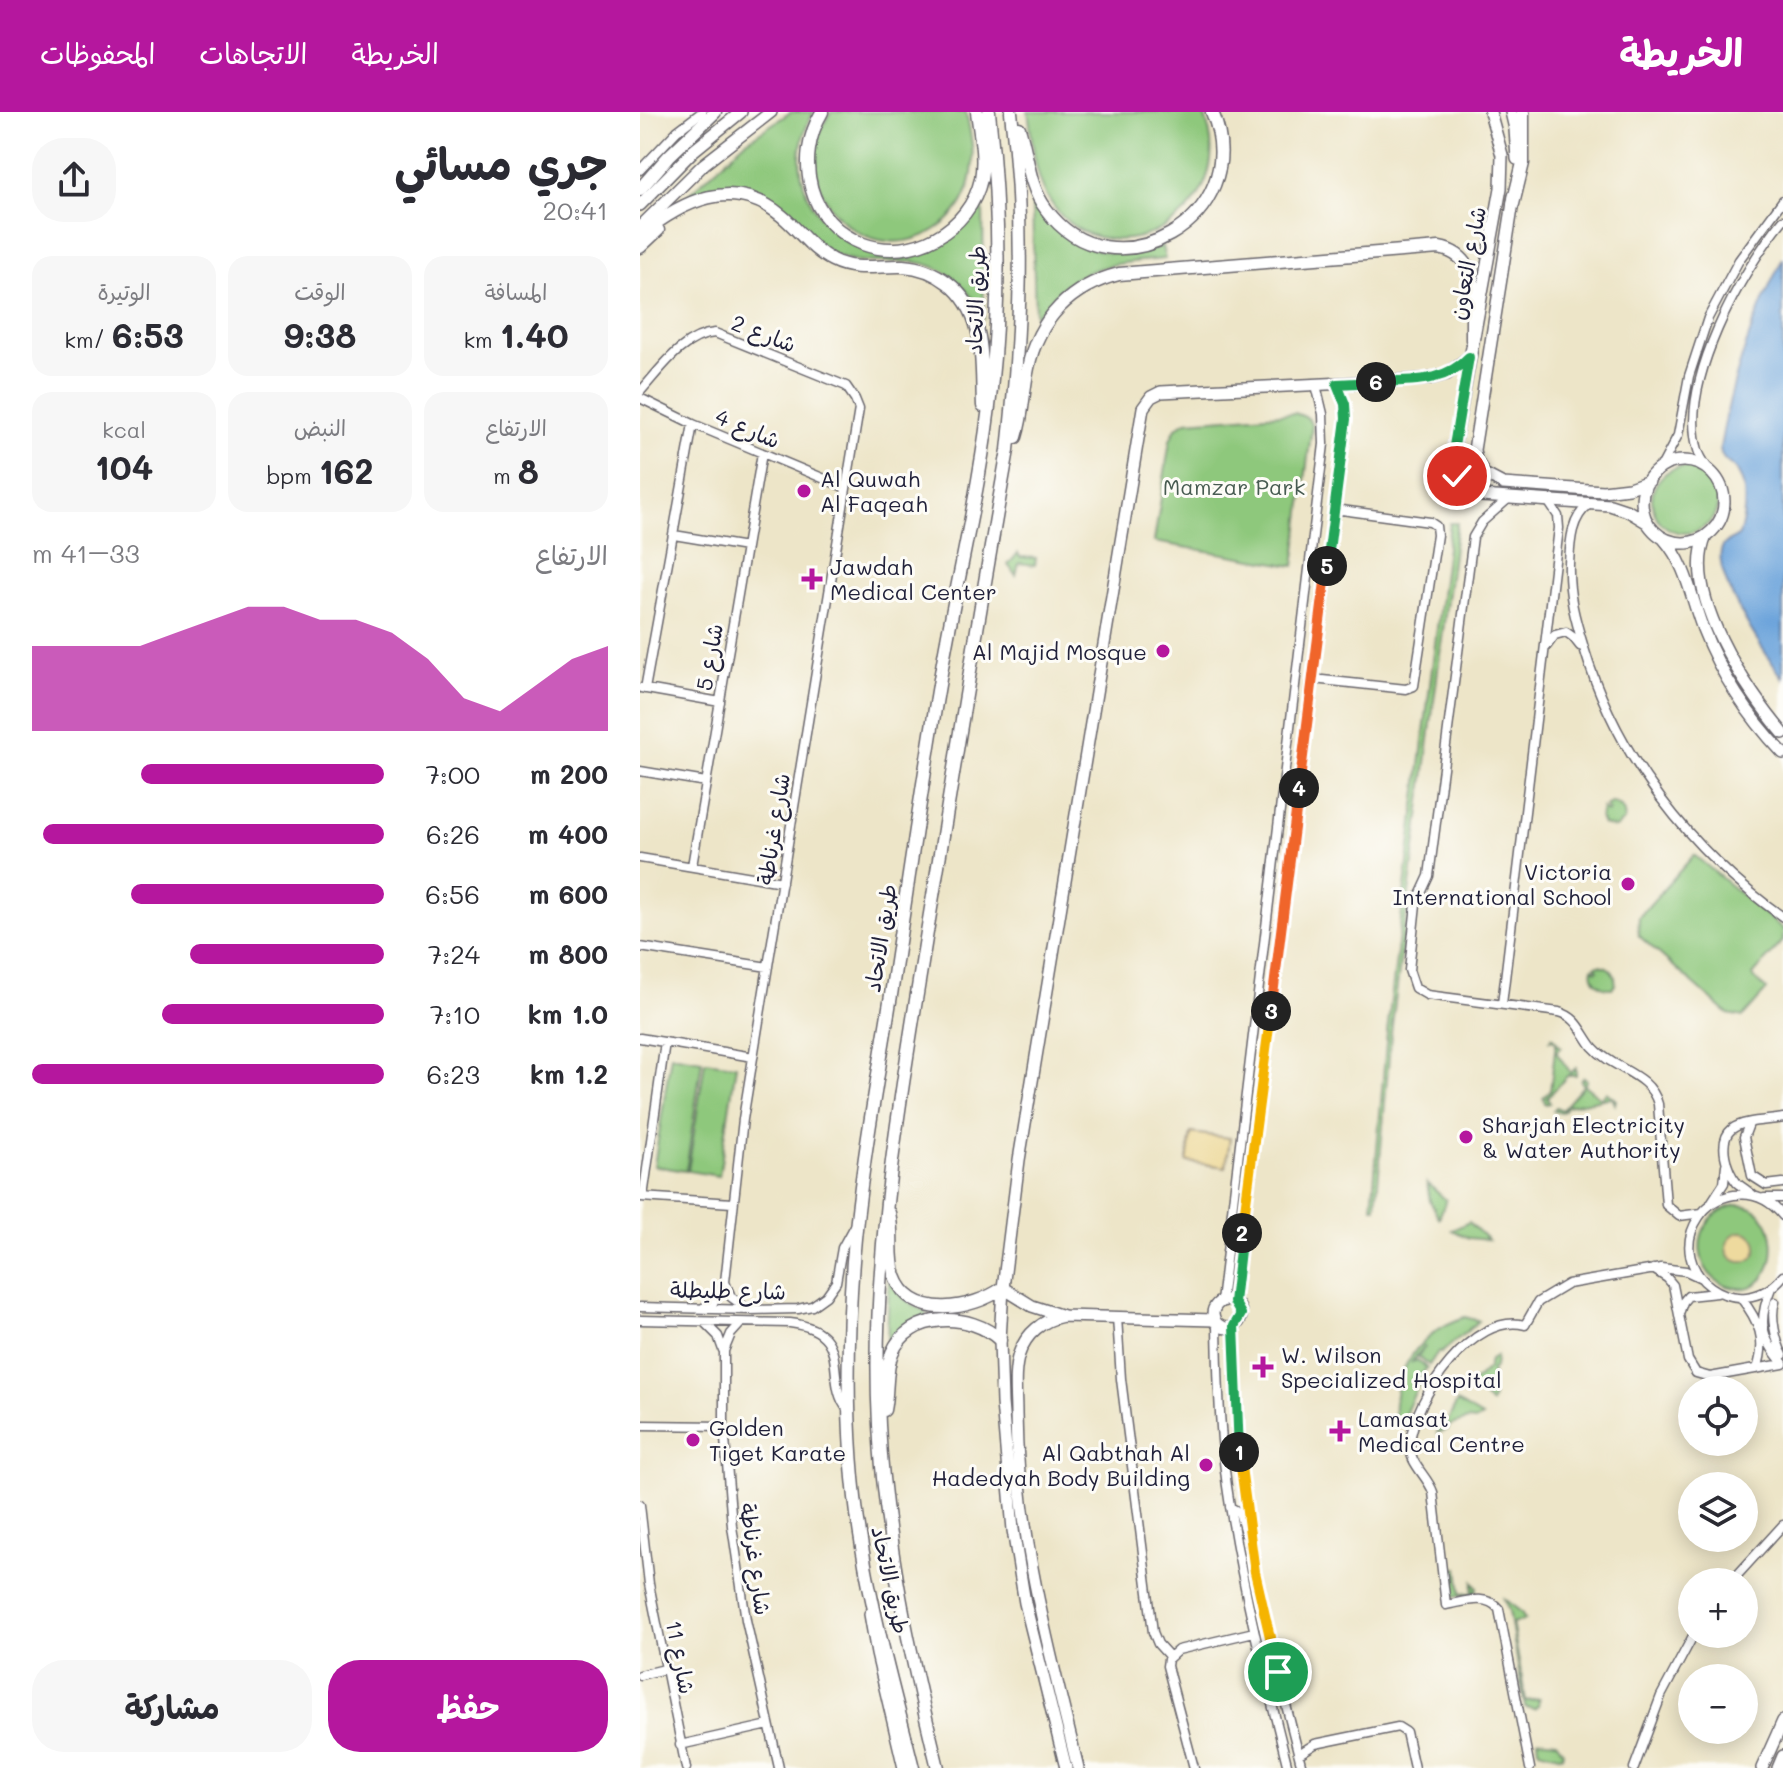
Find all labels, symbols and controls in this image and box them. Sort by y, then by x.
text: الخريطة [1619,27,1743,77]
text: المحفوظات [40,35,155,71]
text: الاتجاهات [199,35,307,71]
text: الخريطة [351,35,439,71]
text: جري مسائي [394,134,608,191]
button: share [32,138,116,222]
text: 20:41 [543,193,608,227]
street label: شارع التعاون [1442,204,1494,322]
street label: طريق الاتحاد [959,245,991,355]
text: الوتيرة [97,277,151,306]
text: الوقت [294,277,346,306]
text: المسافة [485,277,547,306]
street label: شارع 2 [727,307,800,360]
text: 6:53 [112,312,184,357]
text: 9:38 [284,312,356,357]
text: 1.40 [500,312,569,357]
text: /km [64,325,112,354]
text: km [463,325,500,354]
pin: 6 [1356,362,1396,402]
text: 6 [1369,367,1383,396]
street label: شارع 4 [710,401,785,456]
text: النبض [294,413,346,442]
text: الارتفاع [485,413,547,442]
text: kcal [102,415,146,444]
pin [1423,442,1491,510]
text: 104 [95,444,153,489]
text: 162 [319,448,373,493]
text: 8 [518,448,539,493]
icon: check [1435,454,1479,498]
text: bpm [267,461,319,490]
text: m [493,461,518,490]
place label: Al Quwah Al Faqeah [820,464,928,518]
park label: Mamzar Park [1163,472,1305,501]
marker: Al Quwah Al Faqeah [795,482,813,500]
text: 33–41 m [32,536,140,570]
text: الارتفاع [535,538,608,572]
pin: 5 [1307,546,1347,586]
text: 5 [1321,551,1333,580]
place label: Jawdah Medical Center [830,552,997,606]
marker: Jawdah Medical Center [801,568,823,590]
street label: شارع 5 [689,621,731,693]
place label: Al Majid Mosque [972,637,1147,666]
marker: Al Majid Mosque [1154,642,1172,660]
text: 7:00 [425,757,480,791]
text: 200 m [530,757,608,791]
pin: 4 [1279,768,1319,808]
street label: شارع غرناطة [750,771,798,887]
text: 4 [1292,773,1306,802]
text: 6:26 [426,817,480,851]
text: 400 m [528,817,608,851]
place label: Victoria International School [1393,857,1612,911]
marker: Victoria International School [1619,875,1637,893]
text: 6:56 [425,877,480,911]
text: 600 m [529,877,608,911]
street label: طريق الاتحاد [857,882,903,994]
text: 7:24 [428,937,480,971]
text: 800 m [528,937,608,971]
pin: 3 [1251,991,1291,1031]
text: 3 [1264,996,1278,1025]
text: 7:10 [430,997,480,1031]
text: 1.0 km [528,997,608,1031]
text: 6:23 [427,1057,480,1091]
text: 1.2 km [530,1057,608,1091]
place label: Sharjah Electricity & Water Authority [1482,1110,1685,1164]
marker: Sharjah Electricity & Water Authority [1457,1128,1475,1146]
pin: 2 [1222,1213,1262,1253]
text: 2 [1236,1218,1248,1247]
street label: شارع طليطلة [670,1274,786,1308]
place label: W. Wilson Specialized Hospital [1281,1340,1502,1394]
marker: W. Wilson Specialized Hospital [1252,1356,1274,1378]
map controls [1678,1376,1758,1744]
button: locate [1678,1376,1758,1456]
place label: Lamasat Medical Centre [1358,1404,1525,1458]
place label: Golden Tiget Karate [709,1413,846,1467]
marker: Lamasat Medical Centre [1329,1420,1351,1442]
marker: Golden Tiget Karate [684,1431,702,1449]
pin: 1 [1219,1432,1259,1472]
text: 1 [1234,1437,1244,1466]
place label: Al Qabthah Al Hadedyah Body Building [932,1438,1190,1492]
marker: Al Qabthah Al Hadedyah Body Building [1197,1456,1215,1474]
button: layers [1678,1472,1758,1552]
street label: شارع غرناطة [732,1501,778,1617]
street label: طريق الاتحاد [865,1524,917,1636]
button: + [1678,1568,1758,1648]
street label: شارع 11 [658,1618,702,1697]
pin [1244,1638,1312,1706]
icon: arrive [1256,1650,1300,1694]
button: مشاركة [32,1660,312,1752]
button: حفظ [328,1660,608,1752]
button: − [1678,1664,1758,1744]

